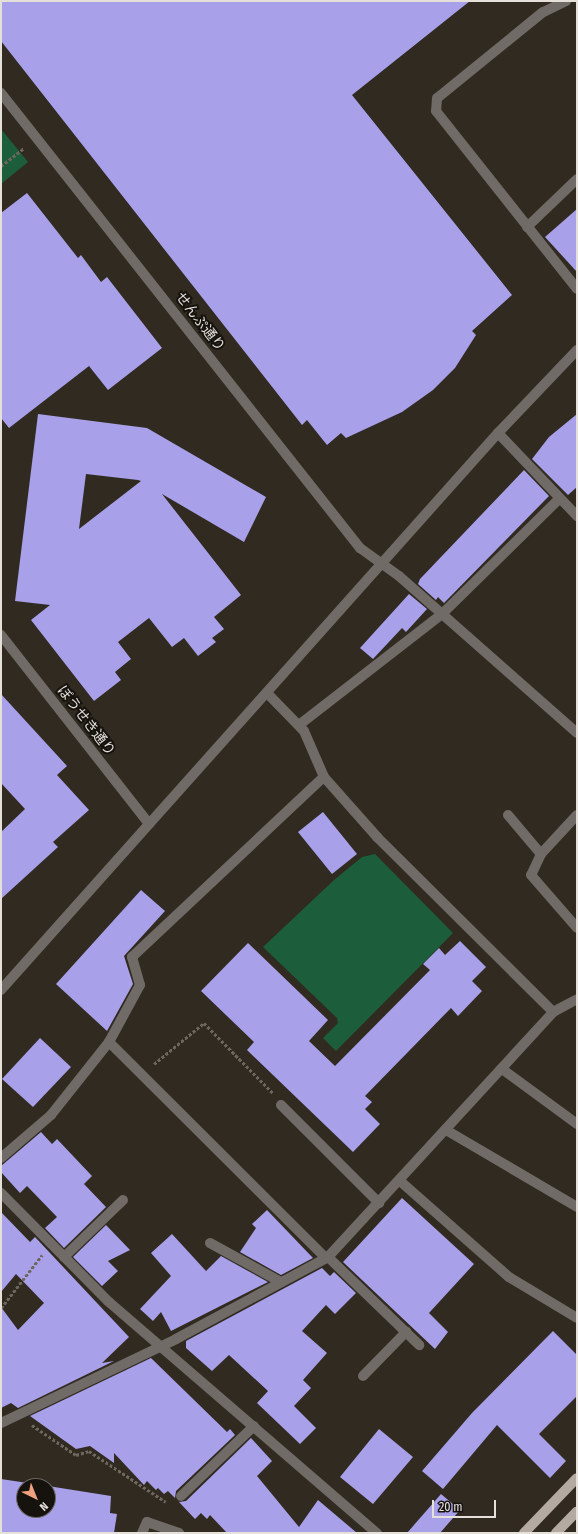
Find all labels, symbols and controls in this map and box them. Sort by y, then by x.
street label: せんぷ通り [172,289,228,355]
street label: ぼうせき通り [54,683,118,759]
north arrow [16,1478,56,1518]
scale bar [434,1492,498,1518]
text: N [37,1499,51,1513]
text: 20 m [439,1500,463,1514]

